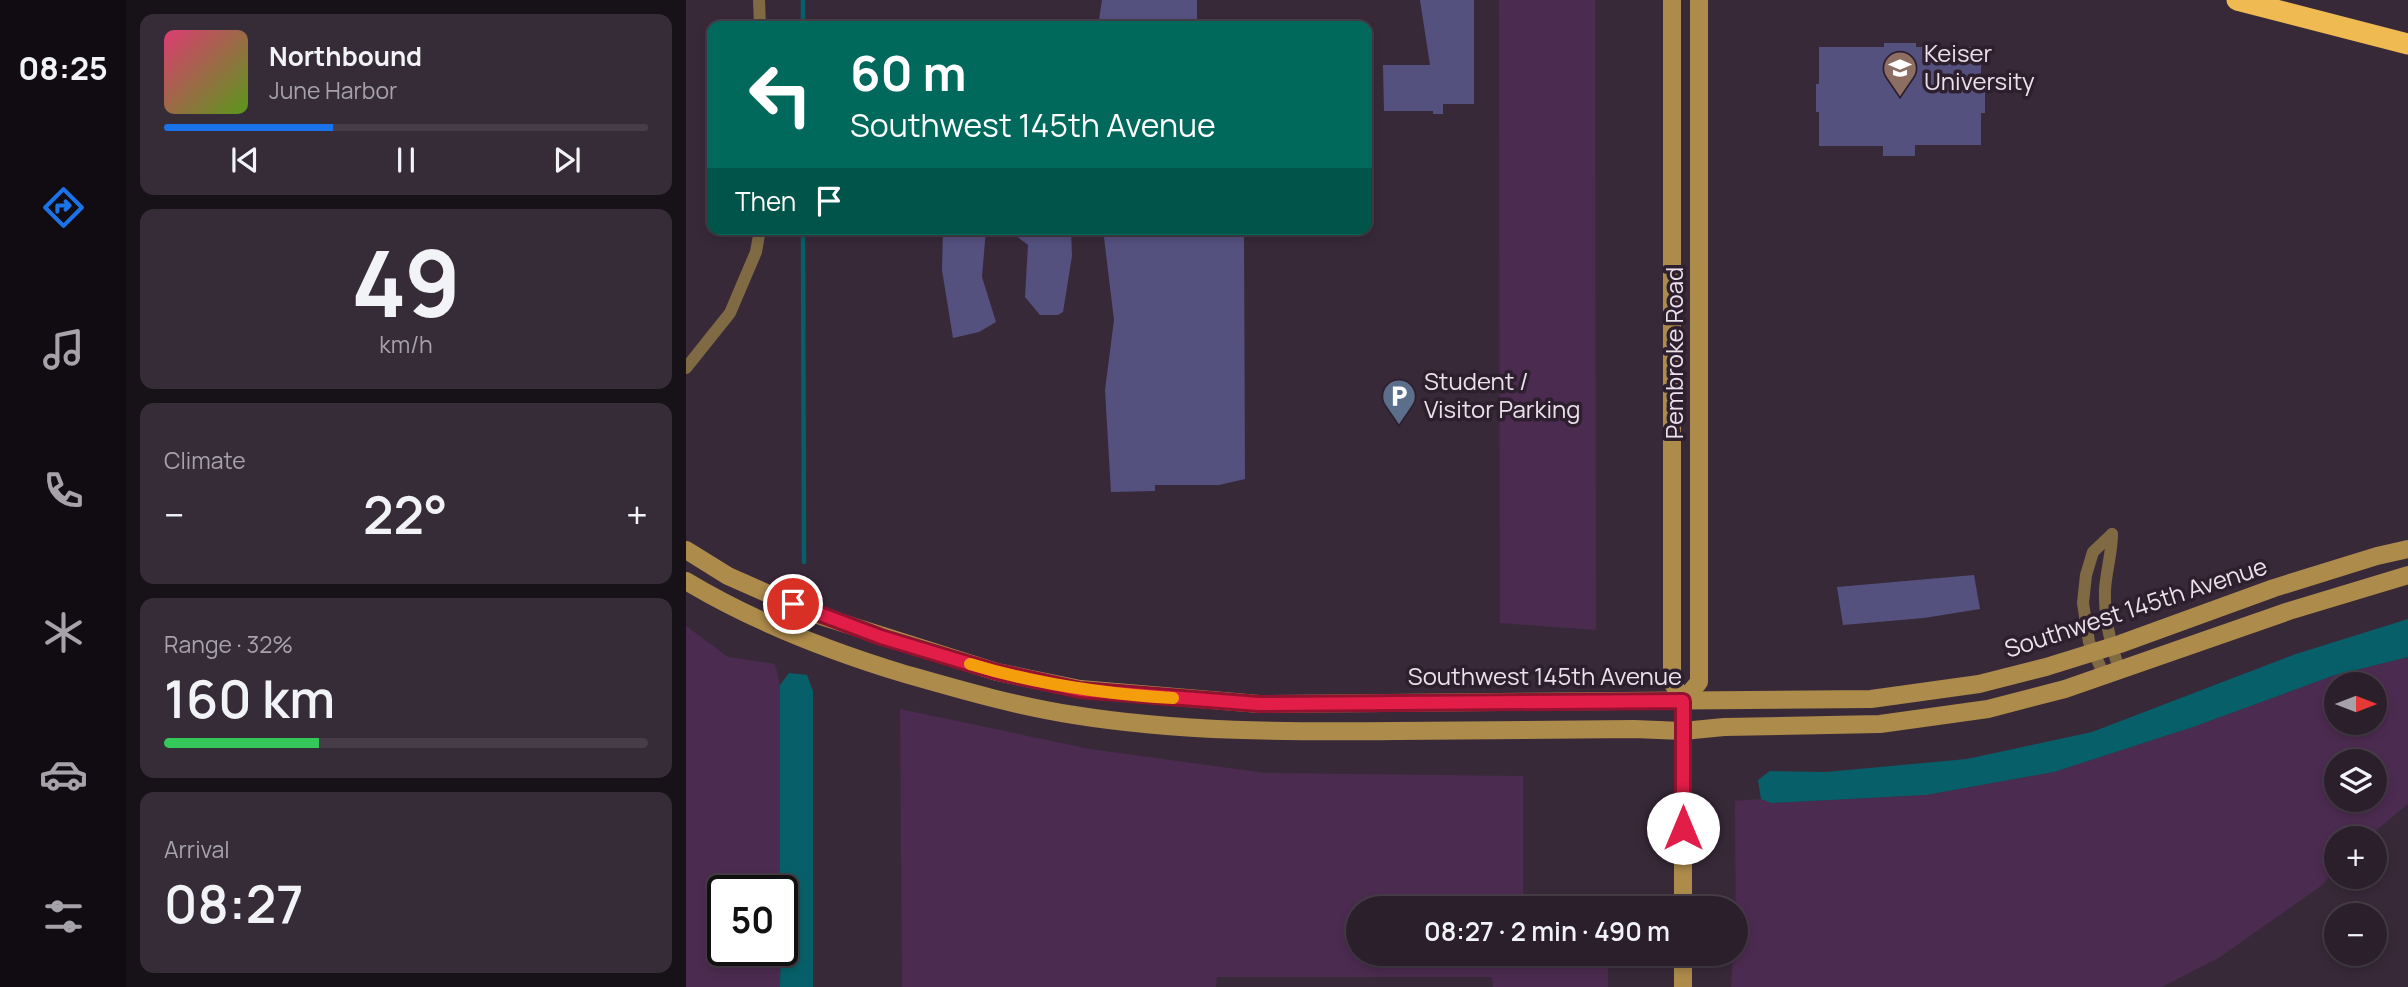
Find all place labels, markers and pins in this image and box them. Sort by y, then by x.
place label: Keiser University [1924,36,2035,97]
school or university icon: Keiser University [1881,49,1919,98]
place label: Student / Visitor Parking [1424,364,1581,425]
parking icon: Student / Visitor Parking [1380,377,1418,426]
pin [763,574,823,634]

